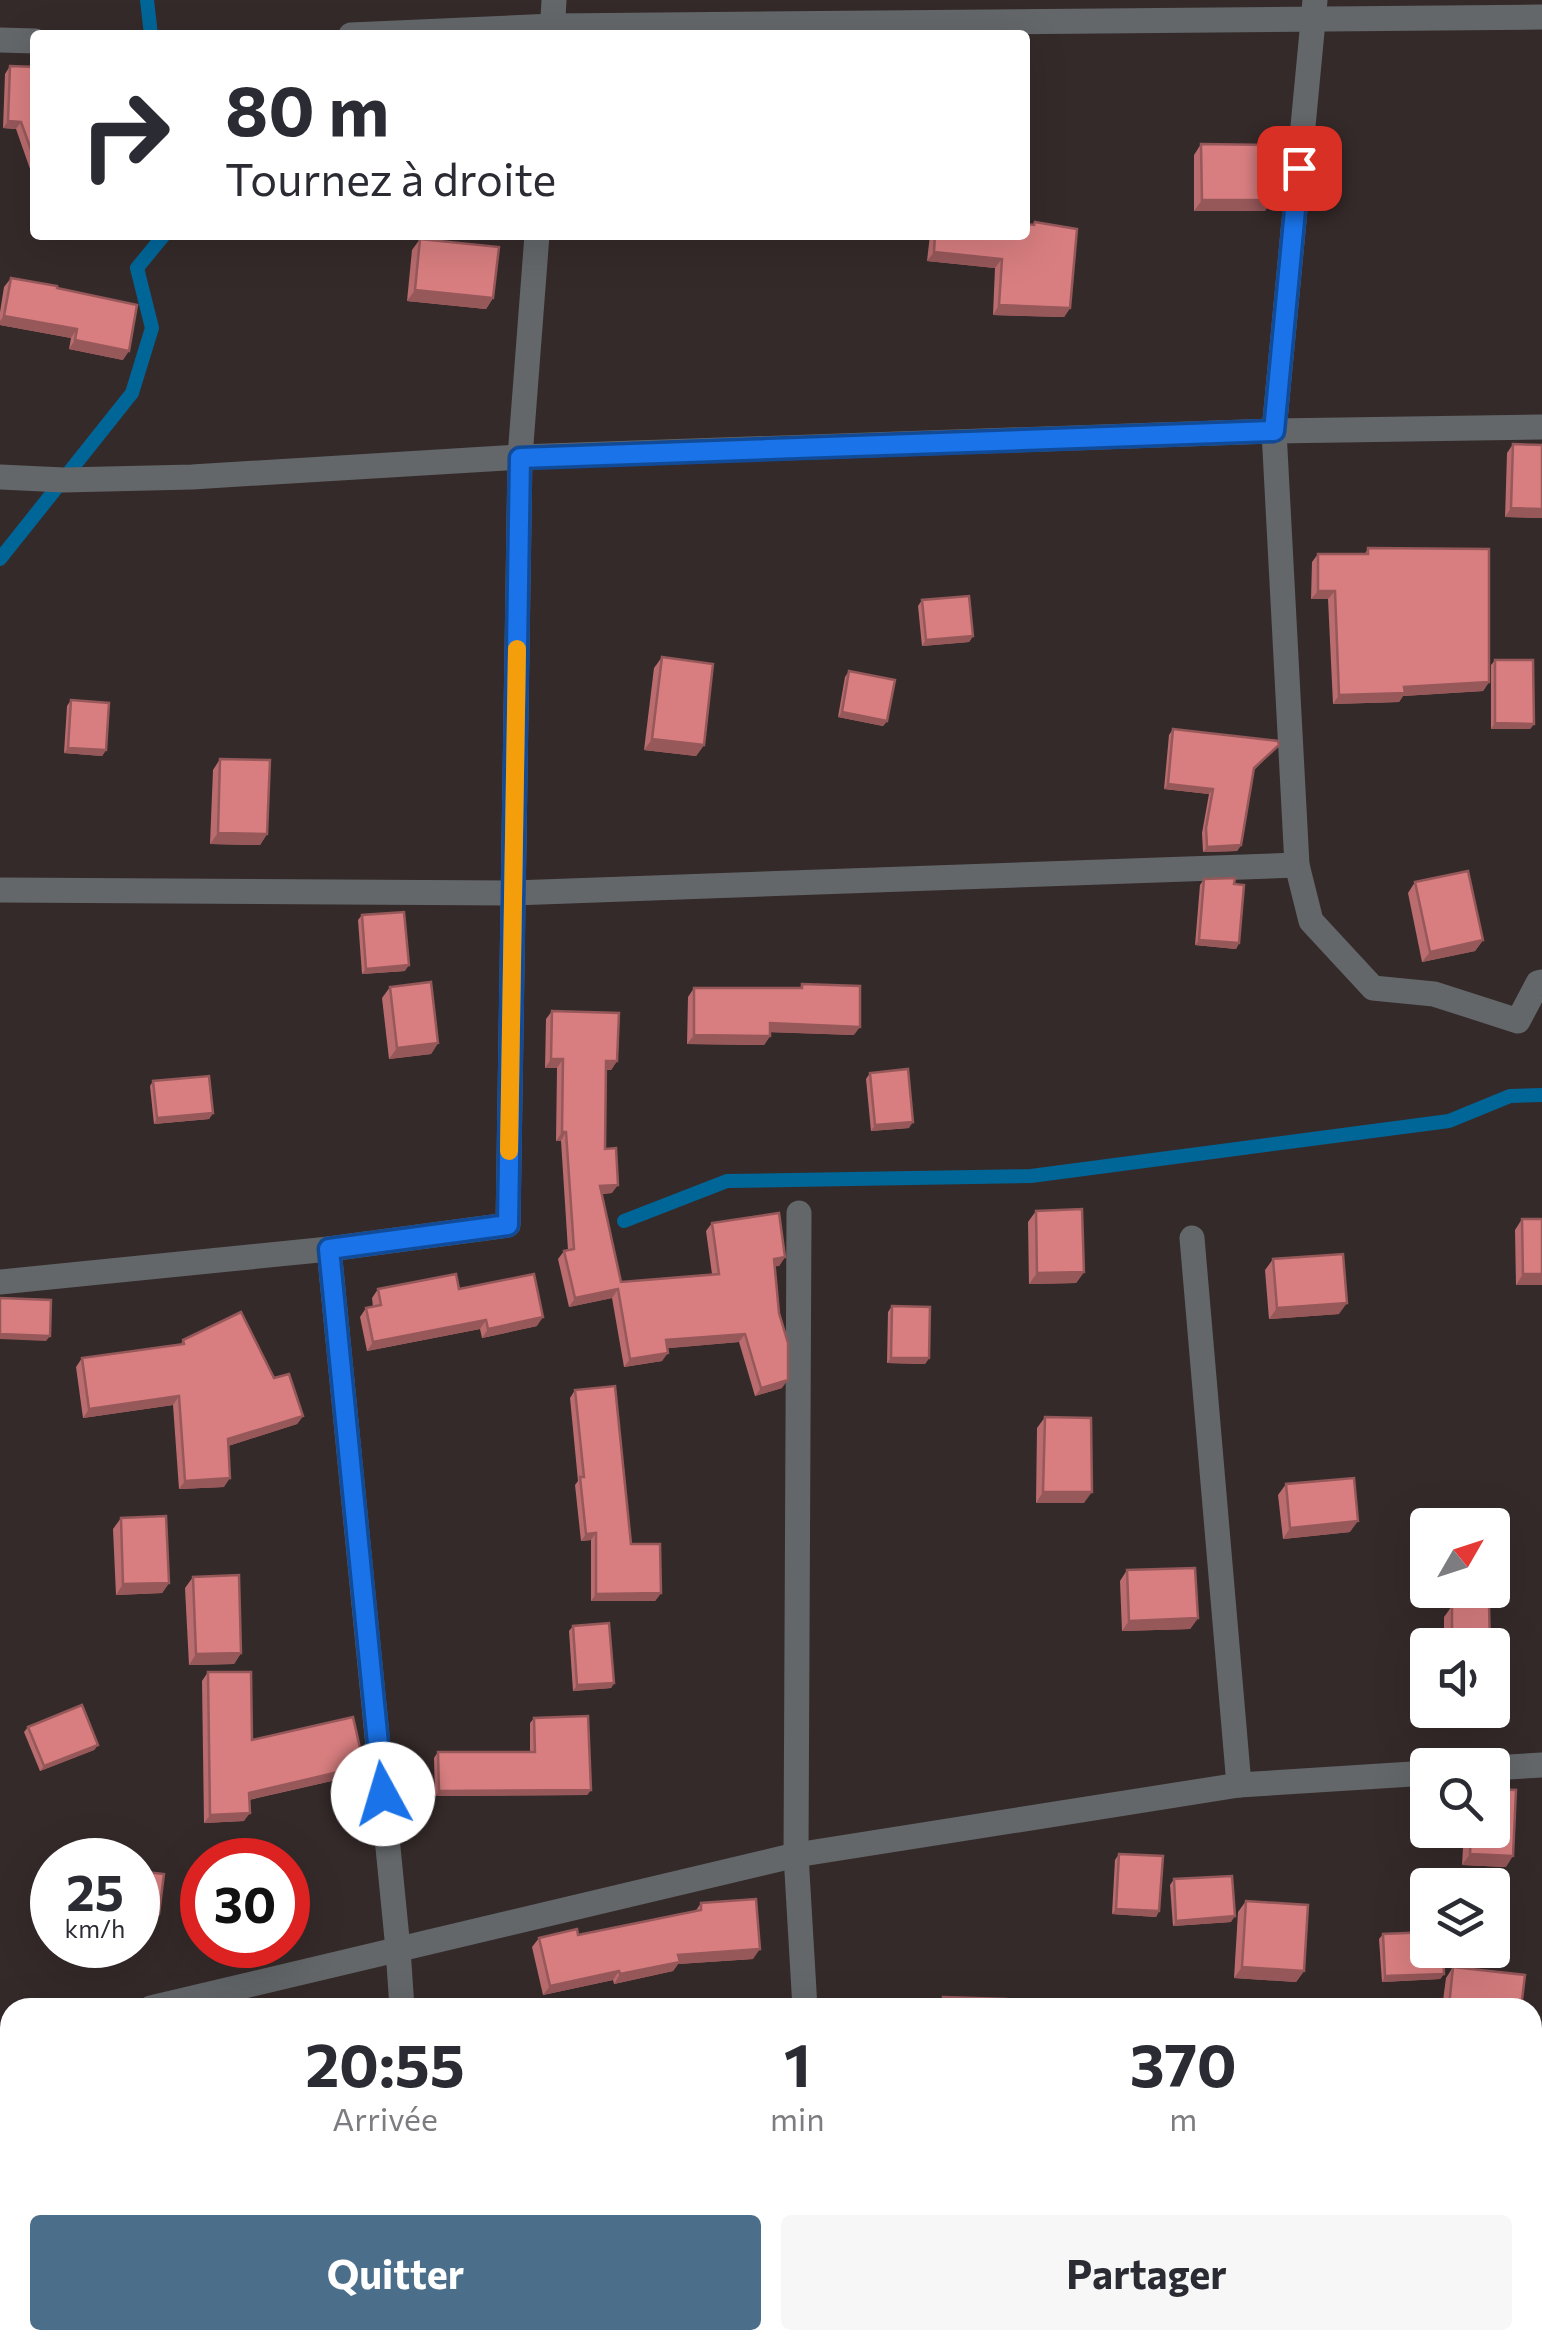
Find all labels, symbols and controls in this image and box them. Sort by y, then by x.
text: 80 m [225,65,389,150]
icon: right [60,70,190,200]
pin [1257,126,1342,211]
icon: arrive [1272,141,1327,196]
text: Tournez à droite [225,150,556,205]
north arrow [1410,1508,1510,1608]
map controls [1410,1508,1510,1968]
button: sound [1410,1628,1510,1728]
position arrow [331,1742,435,1846]
button: search [1410,1748,1510,1848]
speed limit sign: 30 [180,1838,310,1968]
text: 25 [66,1860,124,1921]
button: layers [1410,1868,1510,1968]
text: km/h [65,1913,125,1943]
text: 20:55 [305,2026,465,2099]
text: 1 [784,2026,811,2099]
text: 370 [1130,2026,1237,2099]
text: Arrivée [332,2098,438,2138]
text: min [770,2098,825,2138]
text: m [1169,2098,1197,2138]
button: Quitter [30,2215,761,2330]
button: Partager [781,2215,1512,2330]

